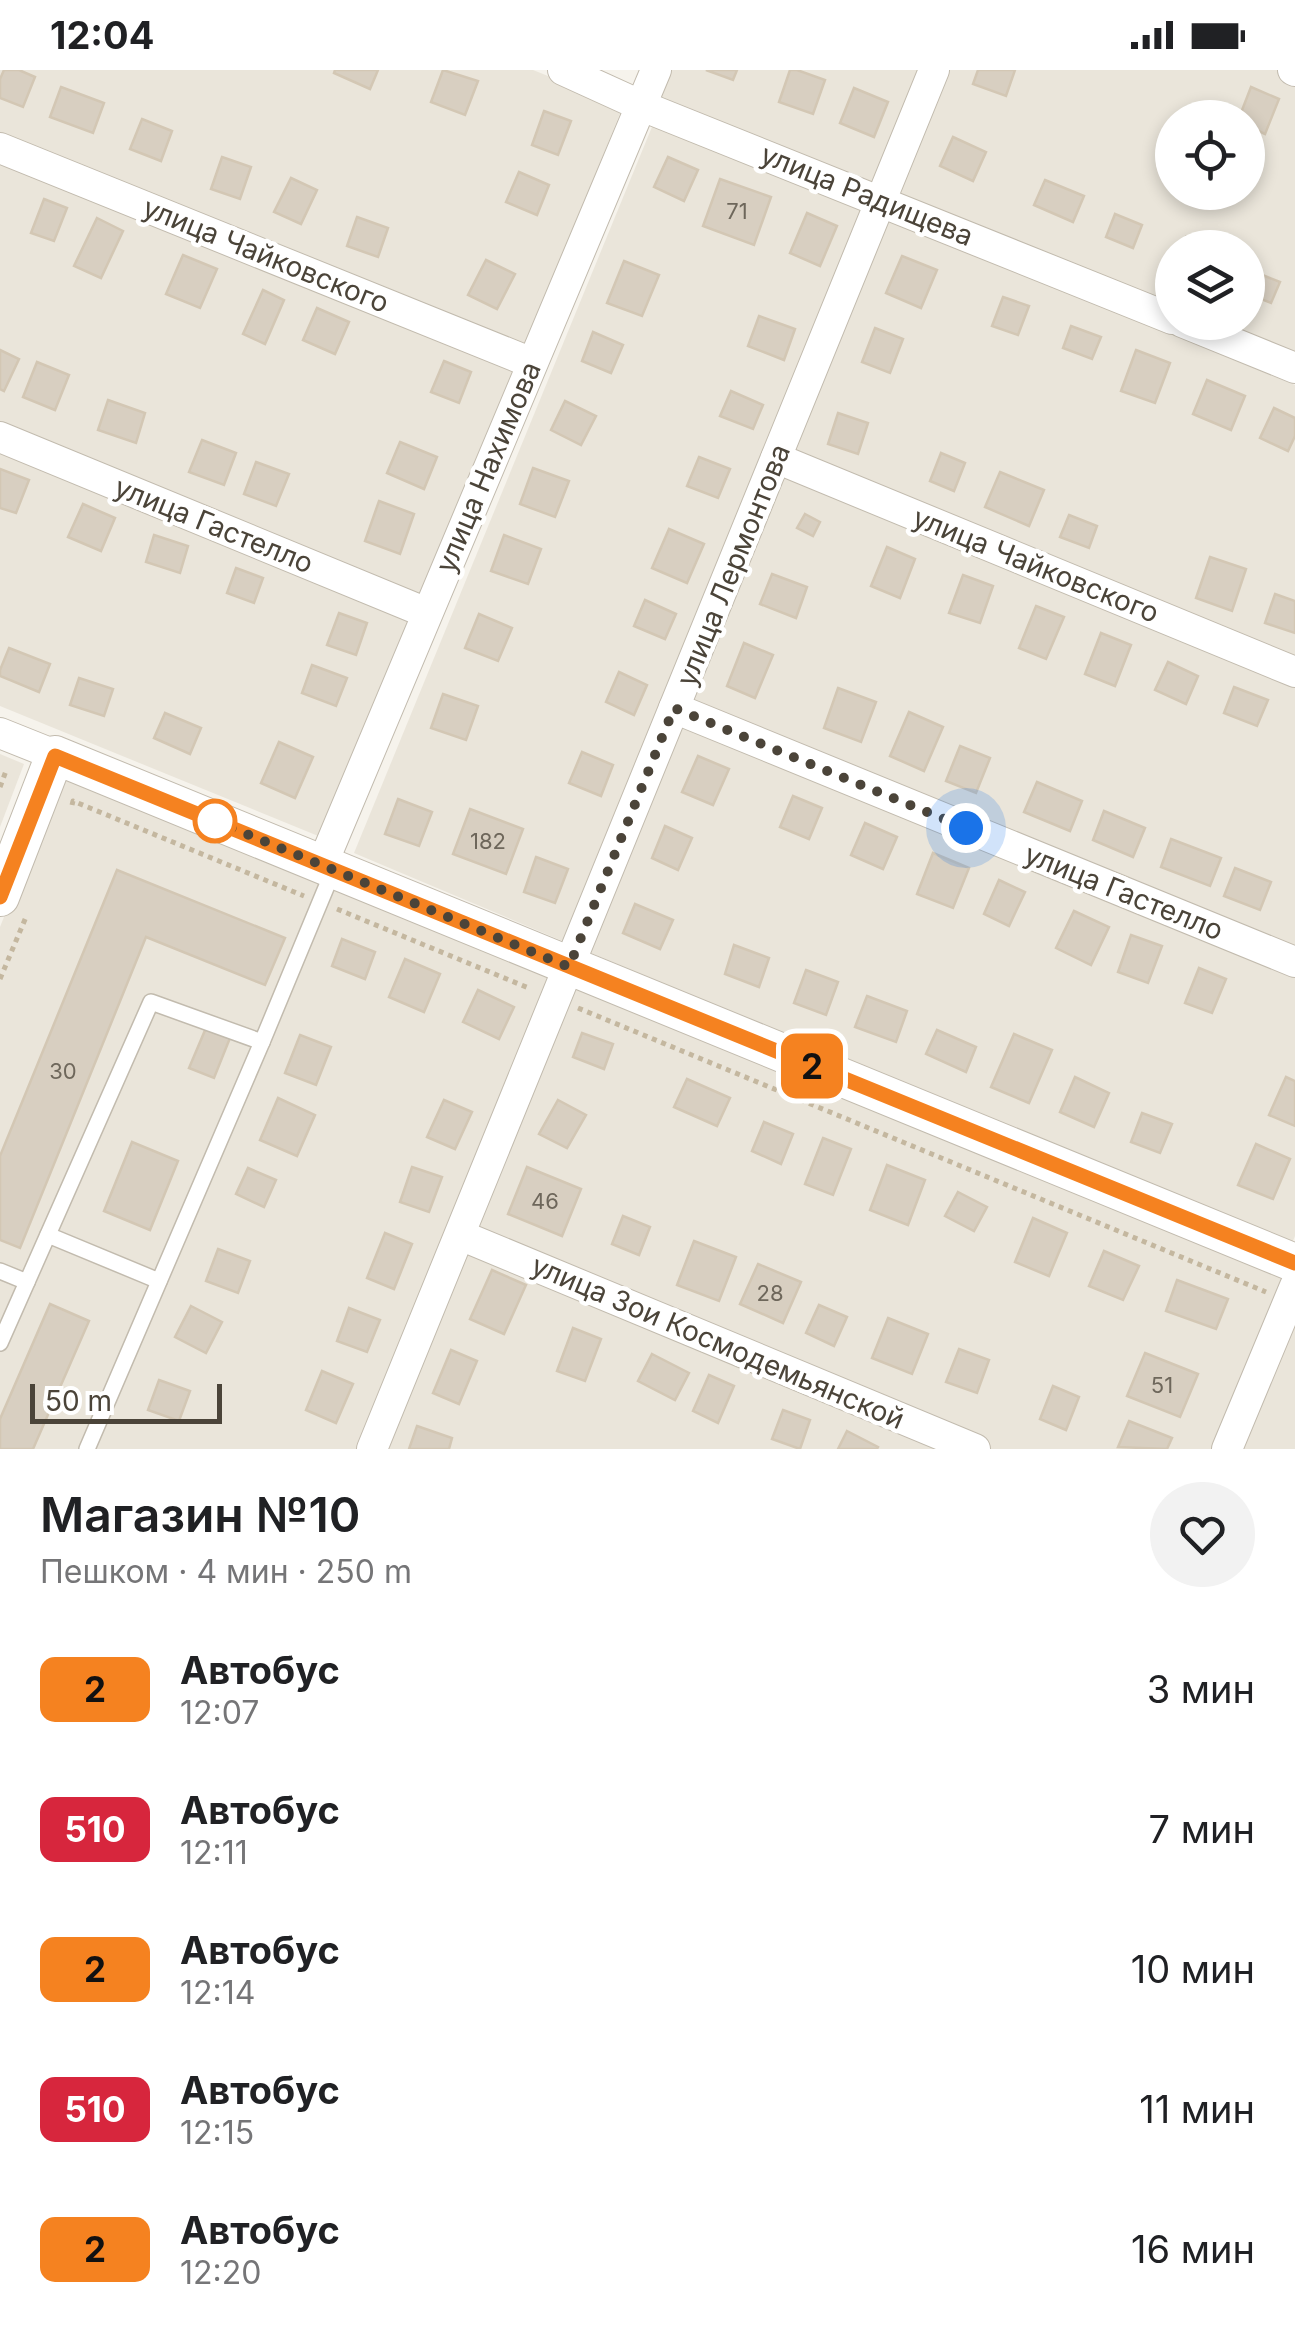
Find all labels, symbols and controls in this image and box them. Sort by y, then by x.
text: 12:04 [50,12,154,58]
map controls [1155,100,1265,340]
button: locate [1155,100,1265,210]
street label: улица Радищева [756,137,978,253]
street label: улица Чайковского [138,190,394,320]
house number: 71 [726,198,748,224]
button: layers [1155,230,1265,340]
street label: улица Нахимова [428,356,548,578]
street label: улица Лермонтова [669,439,797,691]
street label: улица Гастелло [110,470,318,580]
street label: улица Чайковского [908,500,1164,630]
unlabelled marker [194,800,236,842]
your location [941,803,991,853]
house number: 182 [470,828,506,854]
street label: улица Гастелло [1020,837,1228,947]
line badge: 2 [780,1034,844,1098]
text: 2 [801,1045,823,1087]
house number: 30 [49,1058,77,1084]
house number: 46 [531,1188,559,1214]
street label: улица Зои Космодемьянской [526,1248,910,1436]
house number: 28 [756,1280,784,1306]
house number: 51 [1151,1372,1173,1398]
scale bar [30,1379,222,1424]
text: 50 m [45,1384,112,1418]
button: heart [1150,1482,1255,1587]
text: Магазин №10 [40,1485,361,1544]
text: Пешком · 4 мин · 250 m [40,1552,412,1591]
text: Автобус [180,1647,340,1693]
text: 3 мин [1147,1666,1255,1712]
text: 2 [84,1668,106,1710]
text: 12:07 [180,1693,259,1732]
text: Автобус [180,1787,340,1833]
text: 7 мин [1149,1806,1255,1852]
text: 510 [64,1808,126,1850]
text: 12:11 [180,1833,248,1872]
text: Автобус [180,1927,340,1973]
text: 10 мин [1131,1946,1255,1992]
text: 2 [84,1948,106,1990]
text: 12:14 [180,1973,255,2012]
text: Автобус [180,2067,340,2113]
text: 11 мин [1139,2086,1255,2132]
text: 510 [64,2088,126,2130]
text: 12:15 [180,2113,254,2152]
text: Автобус [180,2207,340,2253]
text: 16 мин [1131,2226,1255,2272]
text: 2 [84,2228,106,2270]
text: 12:20 [180,2253,261,2292]

